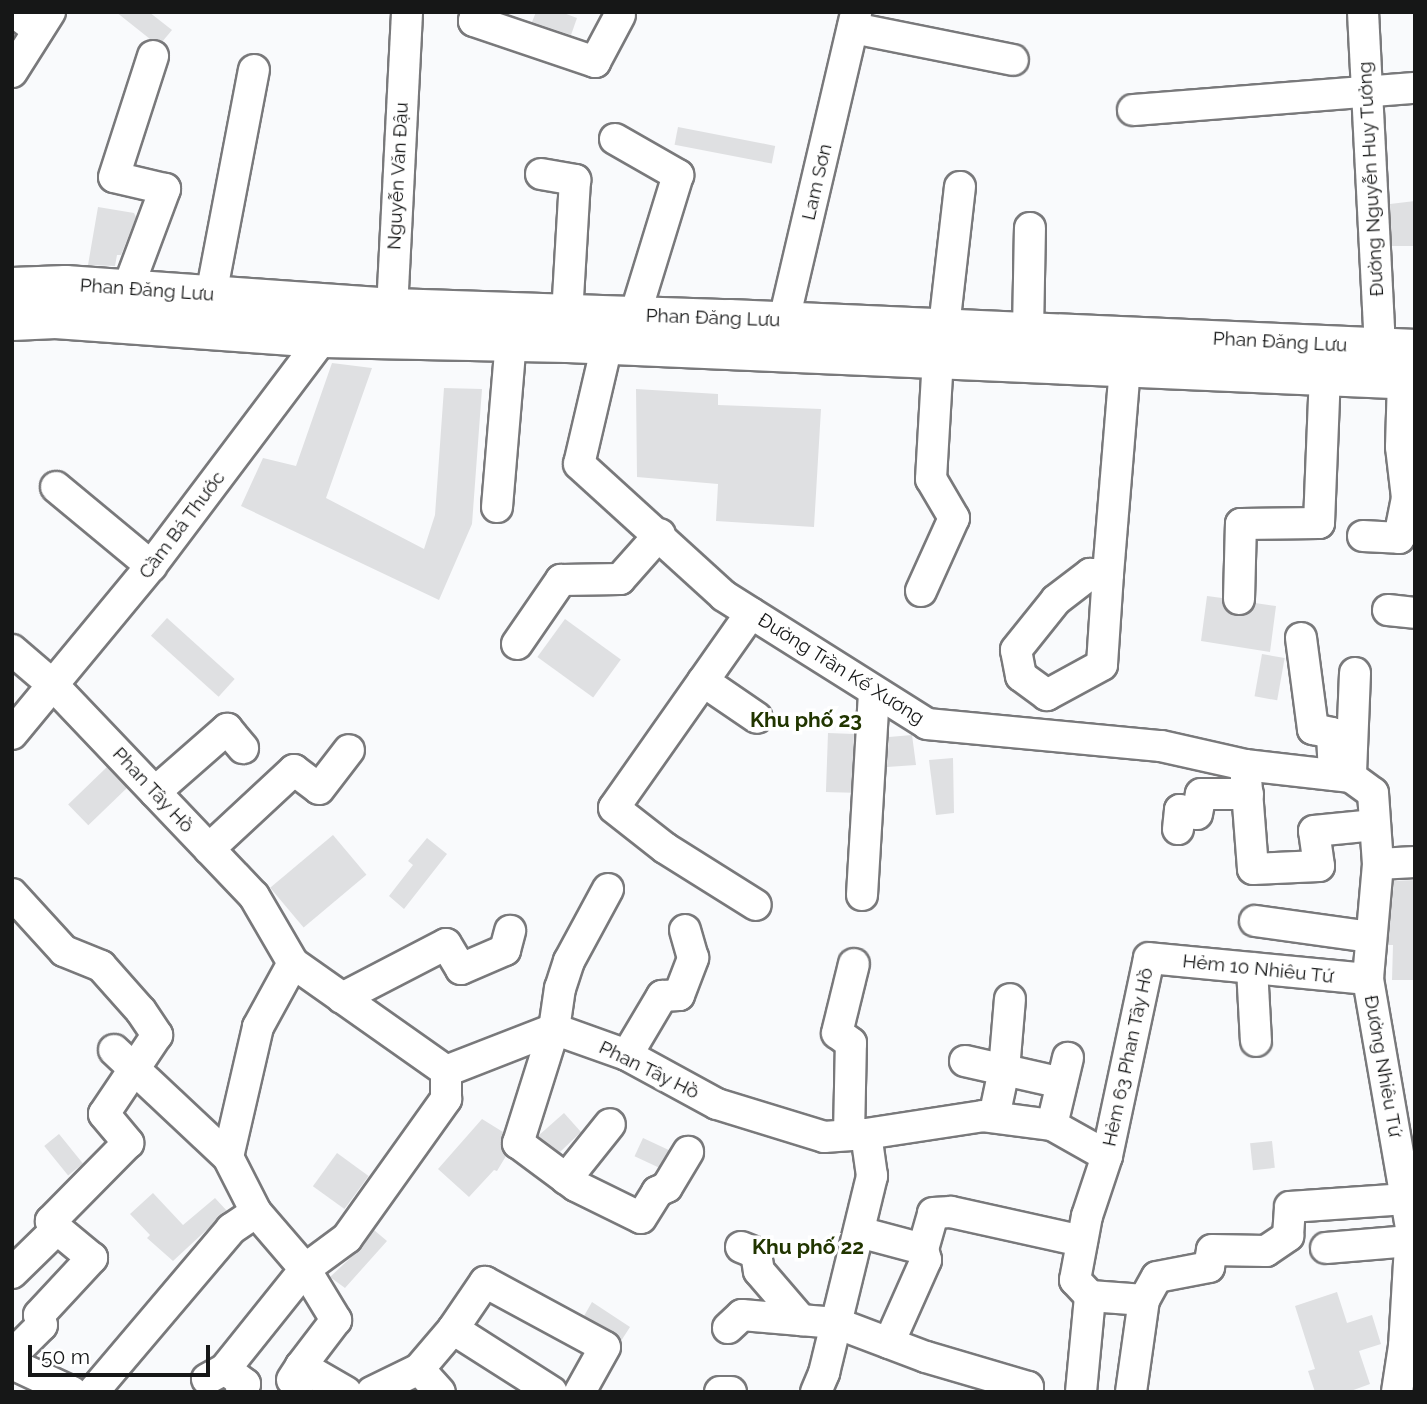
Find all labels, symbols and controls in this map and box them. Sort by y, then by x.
street label: Đường Nguyễn Huy Tưởng [1353,60,1389,298]
street label: Nguyễn Văn Đậu [383,101,413,251]
street label: Lam Sơn [797,142,837,222]
street label: Phan Đăng Lưu [79,274,215,306]
street label: Phan Đăng Lưu [645,304,781,332]
street label: Phan Đăng Lưu [1212,327,1348,357]
street label: Cầm Bá Thước [134,467,230,583]
street label: Đường Trần Kế Xương [753,608,929,730]
district label: Khu phố 23 [750,707,862,733]
street label: Phan Tây Hồ [107,742,199,838]
street label: Hẻm 10 Nhiêu Tứ [1181,950,1335,988]
street label: Hẻm 63 Phan Tây Hồ [1098,965,1158,1149]
street label: Đường Nhiêu Tứ [1359,993,1407,1139]
street label: Phan Tây Hồ [595,1036,703,1104]
district label: Khu phố 22 [752,1234,864,1260]
scale bar [32,1330,214,1374]
text: 50 m [41,1344,90,1369]

